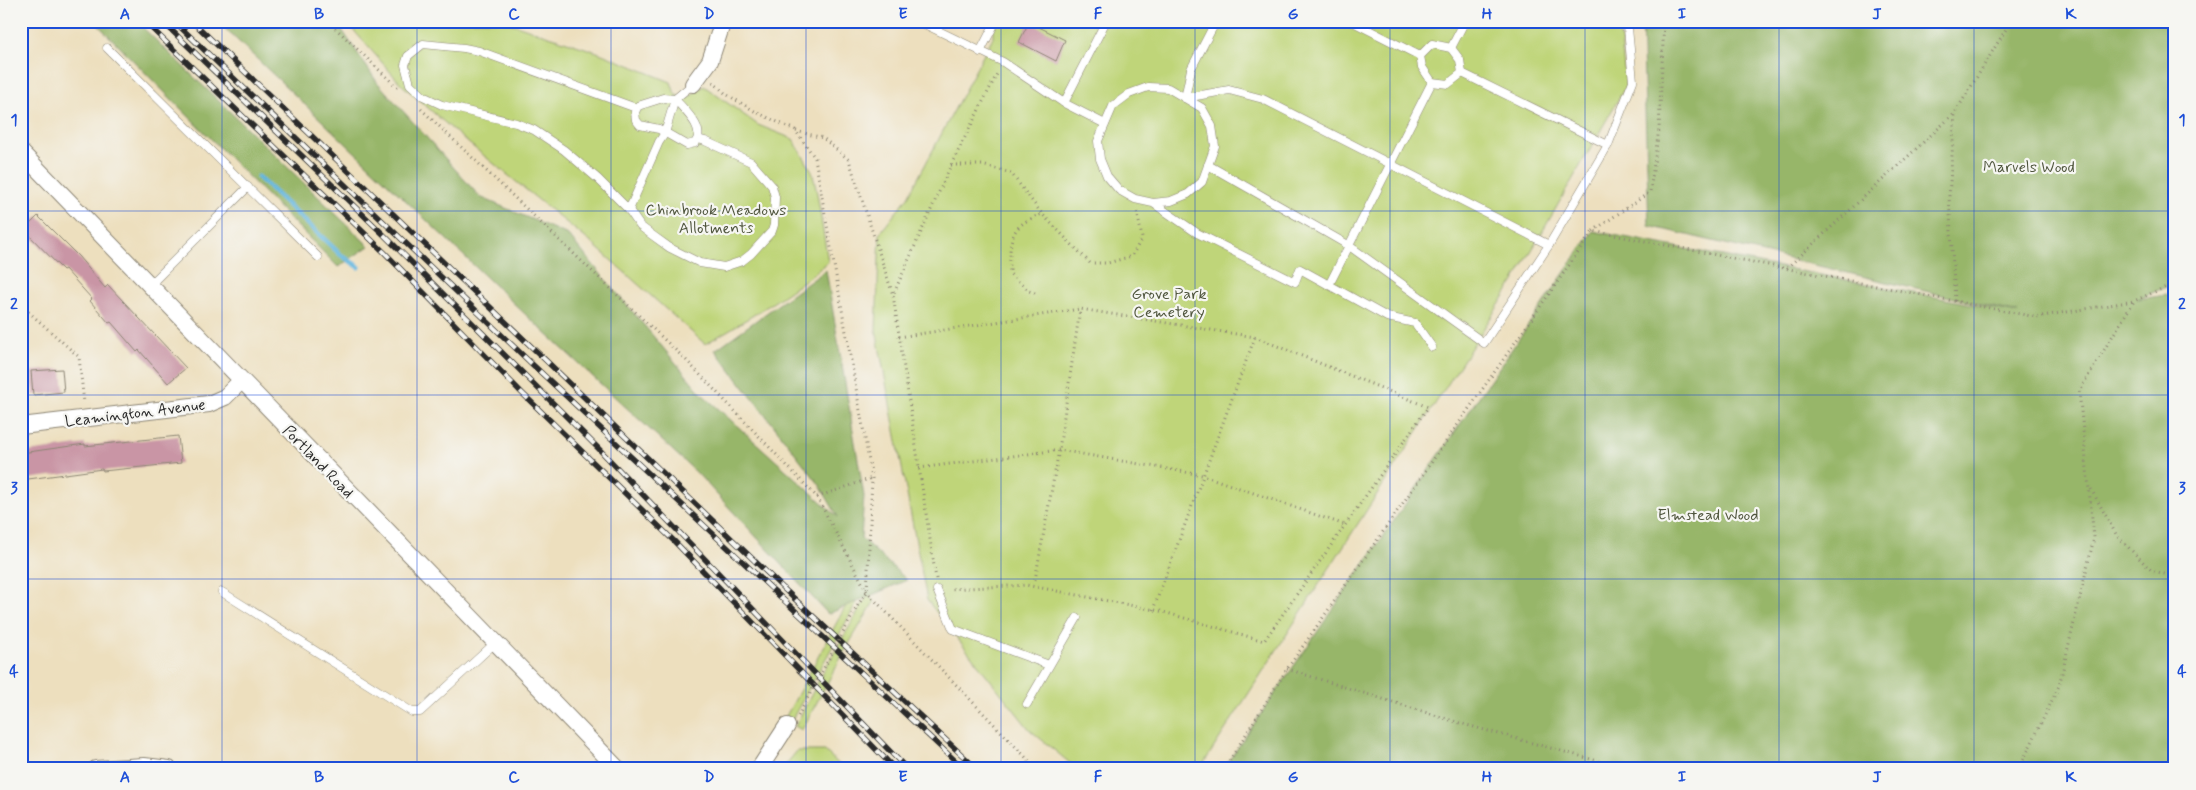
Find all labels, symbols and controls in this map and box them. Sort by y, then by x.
text: A [120,4,130,25]
text: B [314,4,324,25]
text: C [508,4,520,25]
text: D [703,4,715,25]
text: E [898,4,908,25]
text: F [1094,4,1103,25]
text: G [1288,4,1299,25]
text: H [1482,4,1493,25]
text: I [1678,4,1687,25]
text: J [1872,4,1882,25]
text: K [2065,4,2077,25]
text: 1 [10,110,18,131]
text: 1 [2178,110,2186,131]
park label: Marvels Wood [1983,157,2075,178]
park label: Chinbrook Meadows Allotments [646,200,786,239]
park label: Grove Park Cemetery [1131,284,1207,323]
text: 2 [10,294,18,315]
text: 2 [2178,294,2186,315]
street label: Leamington Avenue [64,394,207,433]
street label: Portland Road [278,421,358,503]
text: 3 [10,478,18,499]
text: 3 [2178,478,2186,499]
park label: Elmstead Wood [1657,505,1759,526]
text: 4 [9,661,19,682]
text: 4 [2177,661,2187,682]
text: A [120,767,130,788]
text: B [314,767,324,788]
text: C [508,767,520,788]
text: D [703,767,715,788]
text: E [898,767,908,788]
text: F [1094,767,1103,788]
text: G [1288,767,1299,788]
text: H [1482,767,1493,788]
text: I [1678,767,1687,788]
text: J [1872,767,1882,788]
text: K [2065,767,2077,788]

